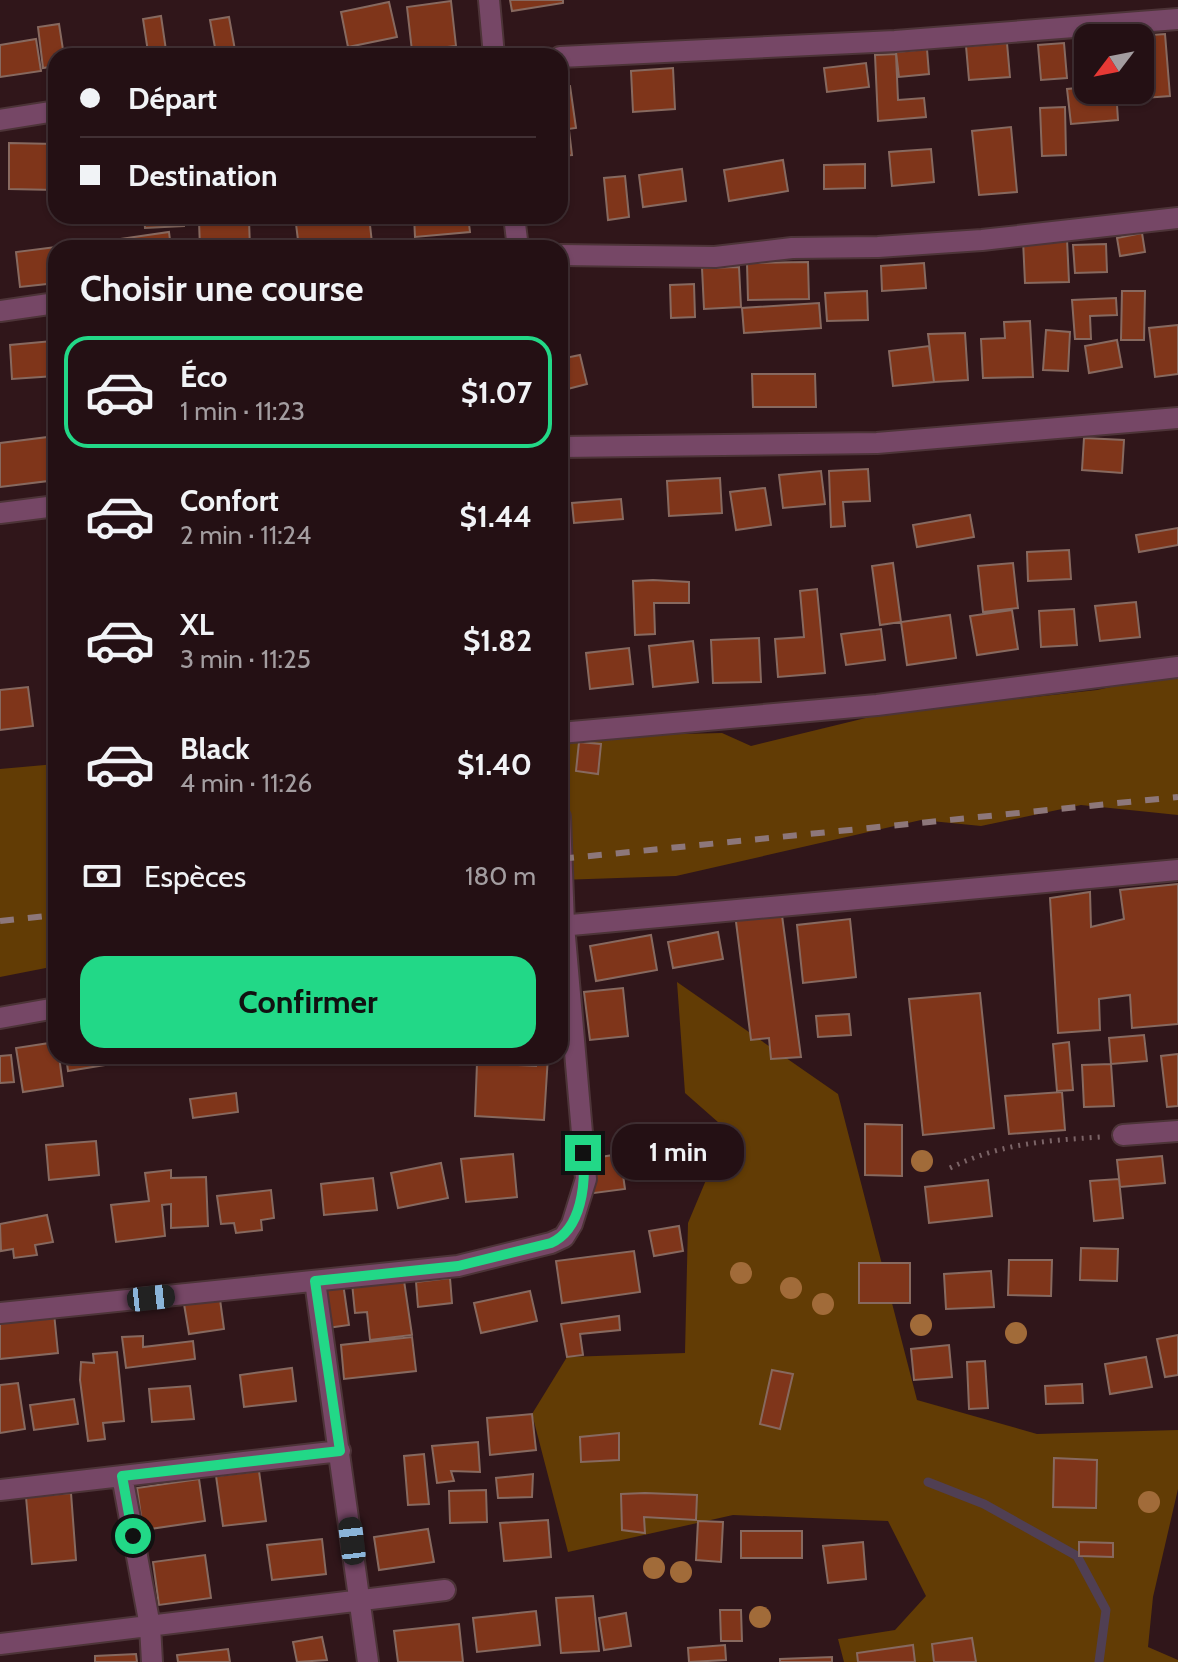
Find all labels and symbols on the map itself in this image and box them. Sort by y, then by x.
north arrow [1074,24,1154,104]
callout: 1 min [611,1125,743,1181]
route end [565,1135,601,1171]
car [126,1284,176,1312]
car [337,1516,367,1566]
route start [115,1518,151,1554]

